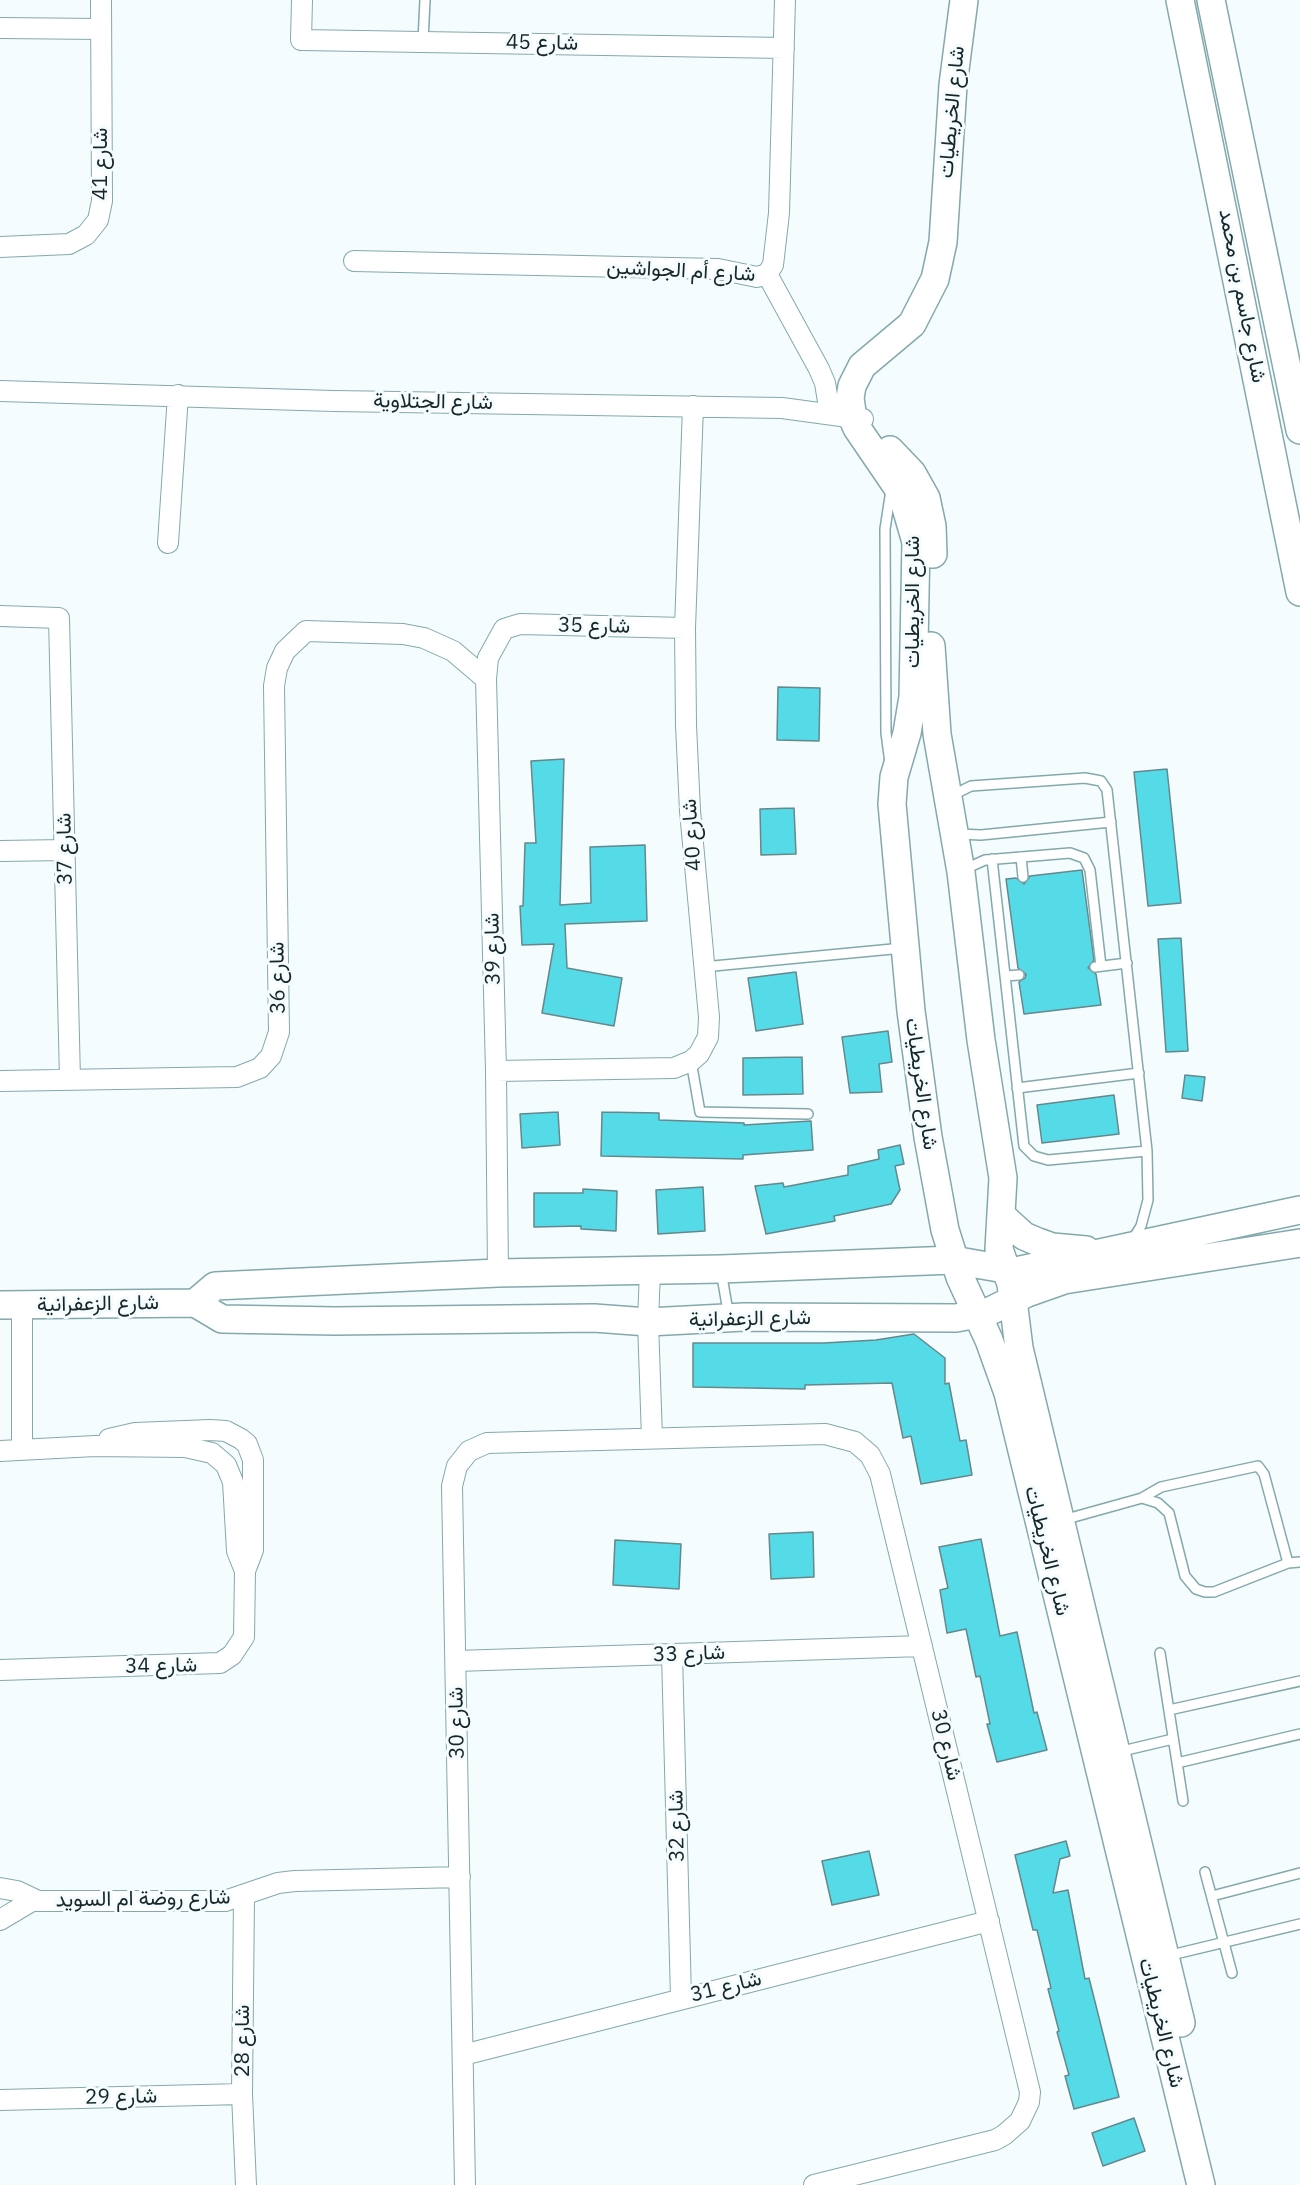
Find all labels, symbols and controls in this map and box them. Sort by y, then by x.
street label: شارع 45 [506,30,578,56]
street label: شارع الخريطيات [934,45,970,179]
street label: شارع 41 [88,128,114,200]
street label: شارع جاسم بن محمد [1213,207,1271,385]
street label: شارع أم الجواشين [606,255,756,287]
street label: شارع الجتلاوية [373,388,493,416]
street label: شارع الخريطيات [900,536,926,668]
street label: شارع 35 [558,613,630,639]
street label: شارع 40 [677,798,707,872]
street label: شارع 37 [52,813,78,885]
street label: شارع 39 [480,913,506,985]
street label: شارع 36 [265,942,291,1014]
street label: شارع الخريطيات [899,1017,943,1151]
street label: شارع الزعفرانية [37,1290,159,1318]
street label: شارع الزعفرانية [689,1305,811,1333]
street label: شارع الخريطيات [1019,1484,1075,1618]
street label: شارع 33 [652,1640,726,1668]
street label: شارع 34 [125,1653,197,1679]
street label: شارع 30 [444,1687,470,1759]
street label: شارع 30 [925,1707,967,1783]
street label: شارع 32 [664,1790,690,1862]
street label: شارع روضة ام السويد [55,1885,231,1913]
street label: شارع الخريطيات [1133,1956,1189,2090]
street label: شارع 31 [688,1966,764,2008]
street label: شارع 28 [230,2005,256,2077]
street label: شارع 29 [85,2084,157,2110]

